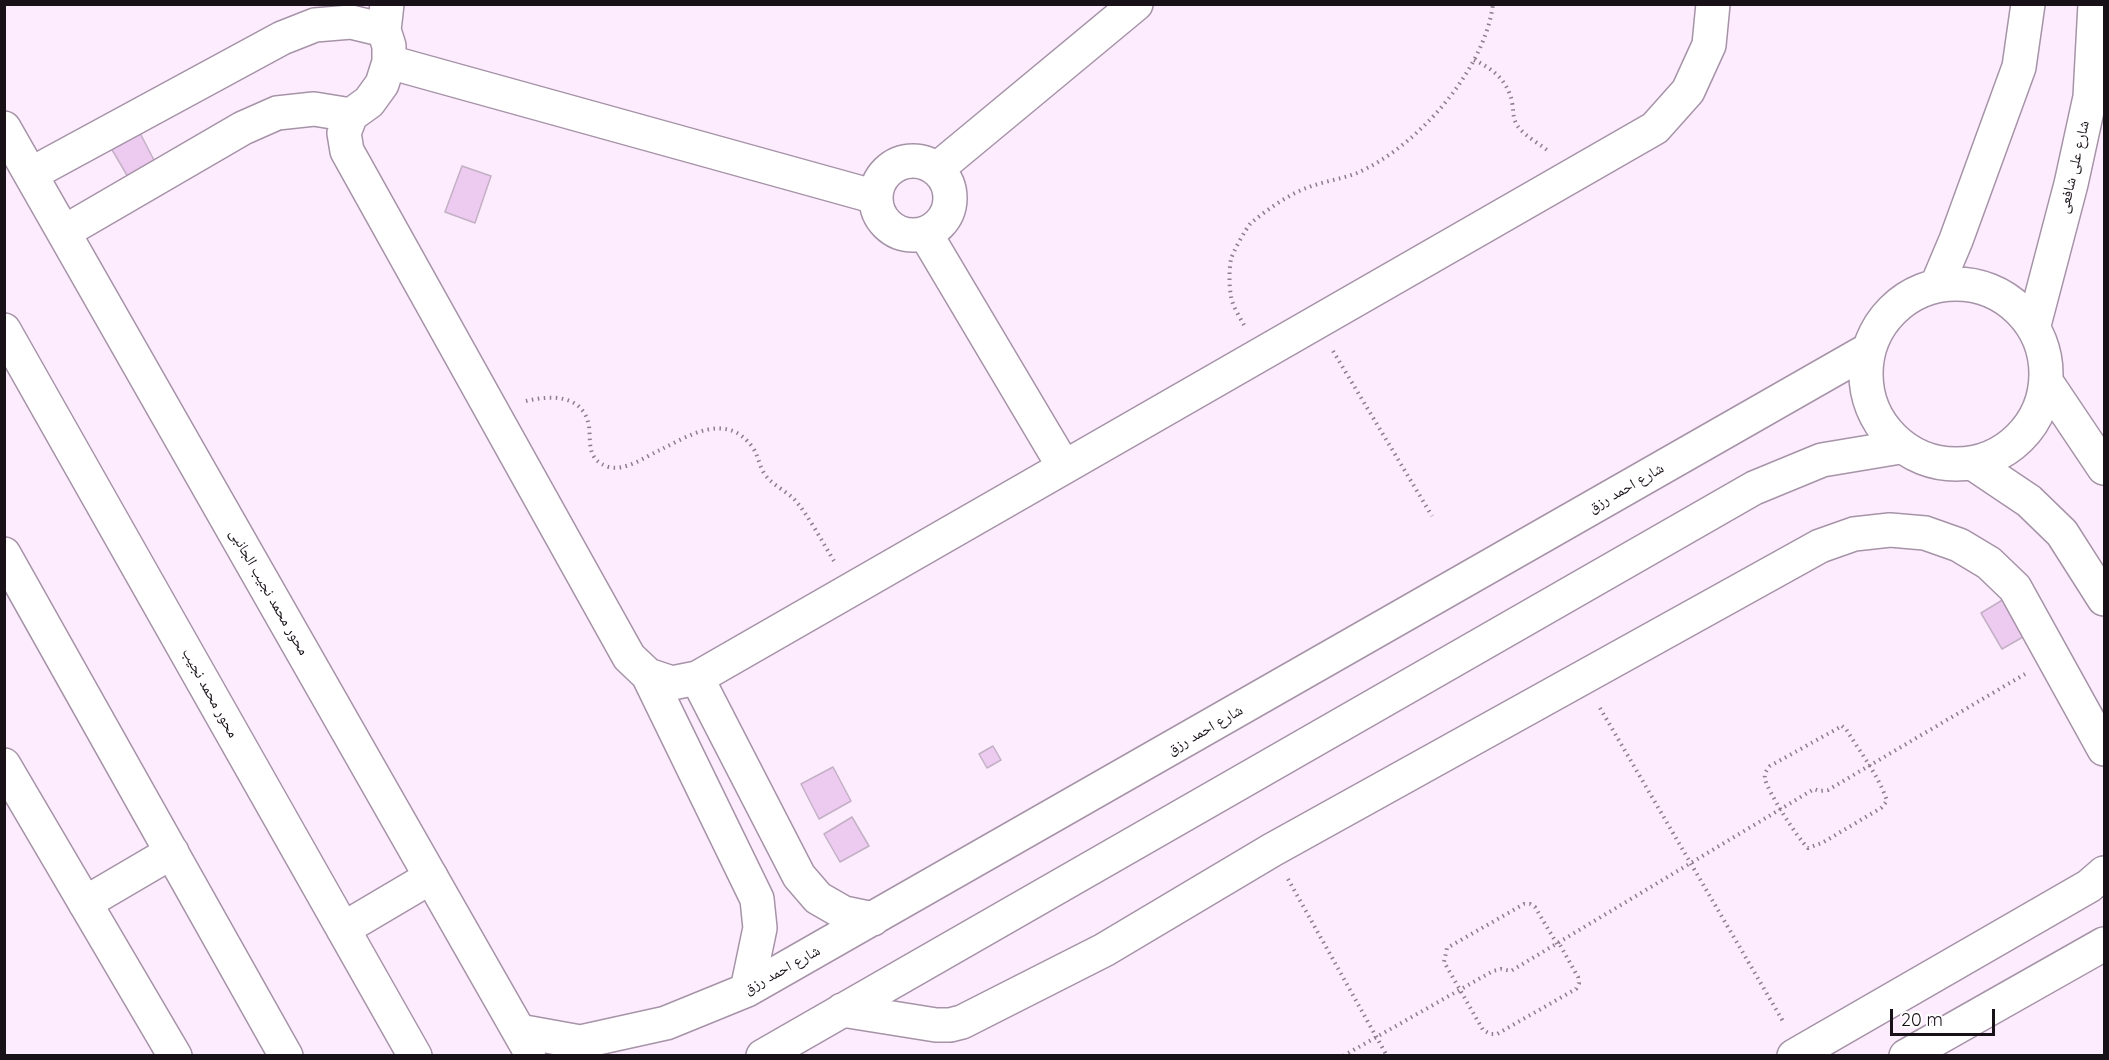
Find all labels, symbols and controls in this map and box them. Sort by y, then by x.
street label: شارع على شافعى [2055,119,2093,215]
street label: شارع احمد رزق [1585,459,1667,517]
street label: محور محمد نجيب الجانبى [225,526,313,658]
street label: محور محمد نجيب [178,645,242,741]
street label: شارع احمد رزق [1164,701,1246,759]
street label: شارع احمد رزق [741,942,823,998]
scale bar [1893,997,1998,1035]
text: 20 m [1901,1008,1943,1031]

